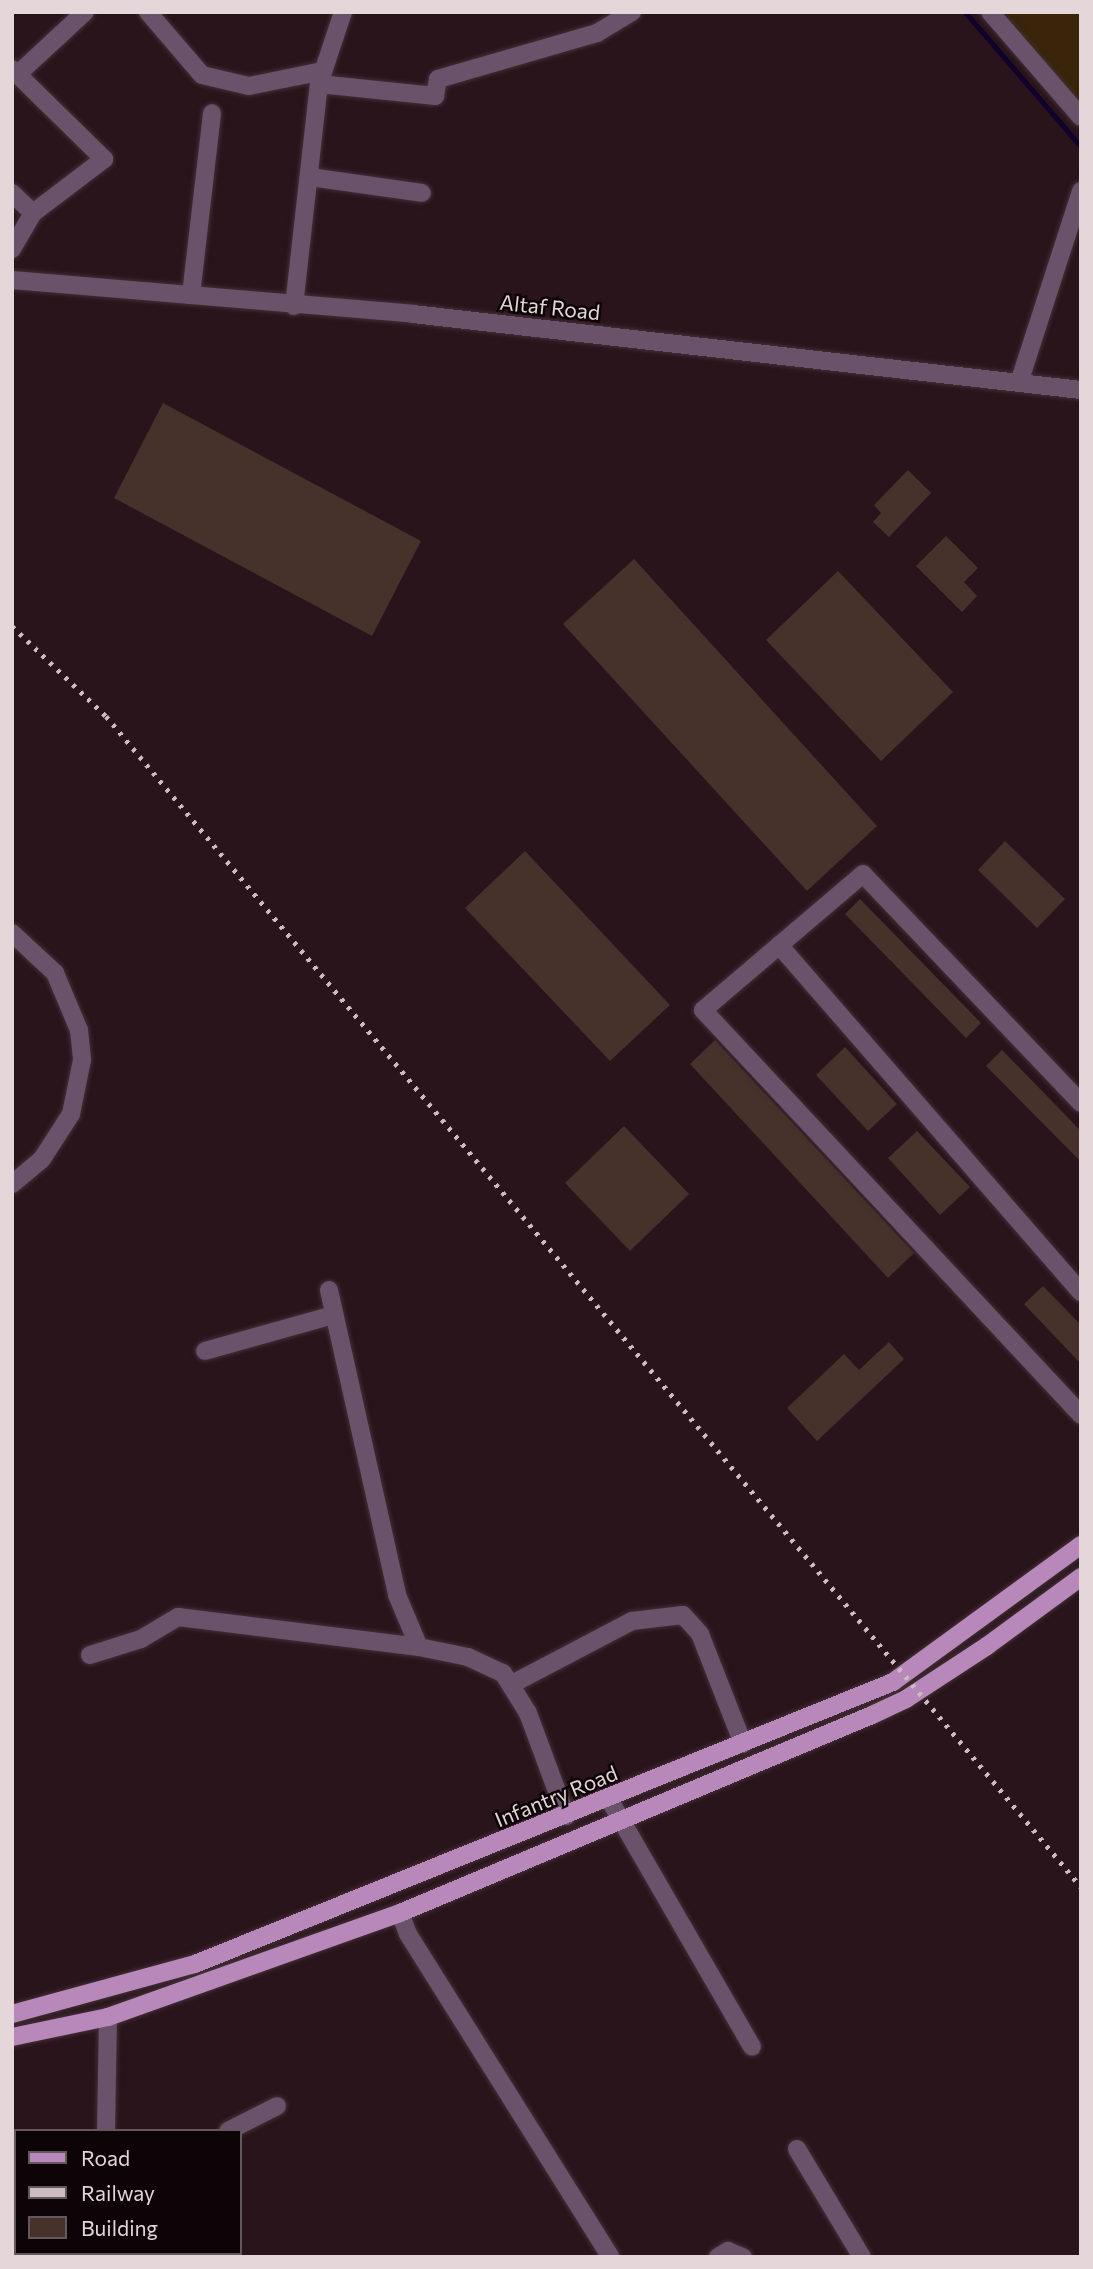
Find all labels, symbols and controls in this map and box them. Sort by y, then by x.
street label: Altaf Road [499,289,601,325]
street label: Infantry Road [491,1760,621,1832]
legend [14,2129,242,2255]
text: Road [81,2145,130,2170]
text: Railway [81,2180,155,2205]
text: Building [81,2215,158,2240]

